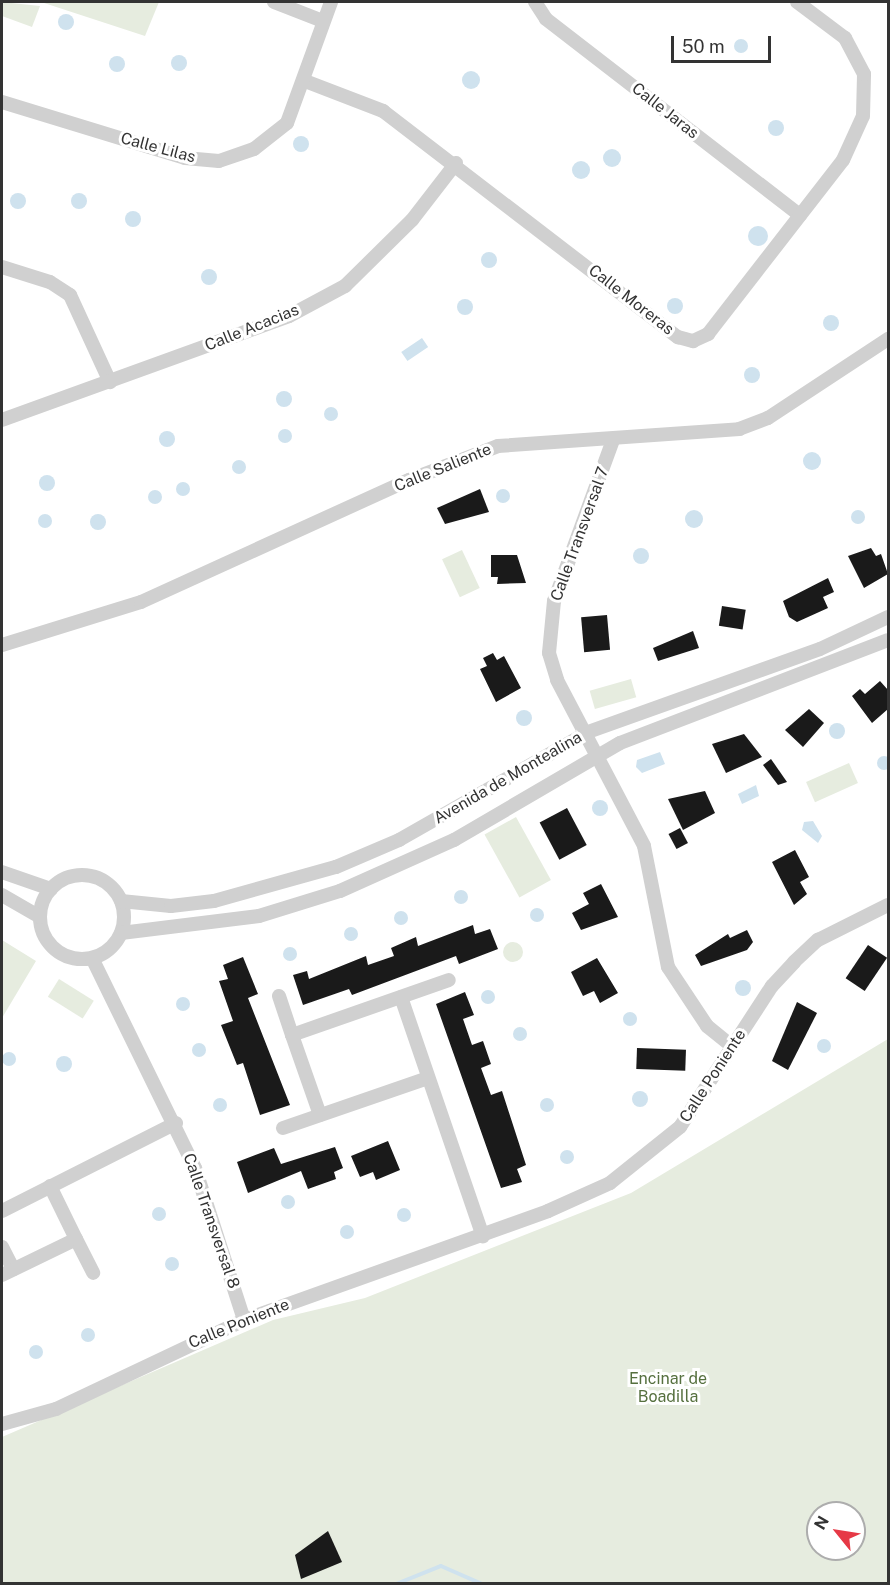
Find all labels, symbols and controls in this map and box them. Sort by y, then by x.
scale bar [674,24,774,62]
text: 50 m [682,36,725,57]
street label: Calle Jaras [628,79,702,143]
street label: Calle Lilas [118,129,198,167]
street label: Calle Moreras [585,261,677,339]
street label: Calle Acacias [202,300,302,356]
street label: Calle Saliente [392,440,494,496]
street label: Calle Transversal 7 [547,464,613,604]
street label: Avenida de Montealina [430,728,586,828]
street label: Calle Poniente [676,1026,750,1126]
street label: Calle Transversal 8 [179,1151,243,1291]
street label: Calle Poniente [186,1295,292,1353]
park label: Encinar de Boadilla [629,1369,707,1407]
north arrow [806,1501,866,1561]
text: N [810,1513,833,1533]

